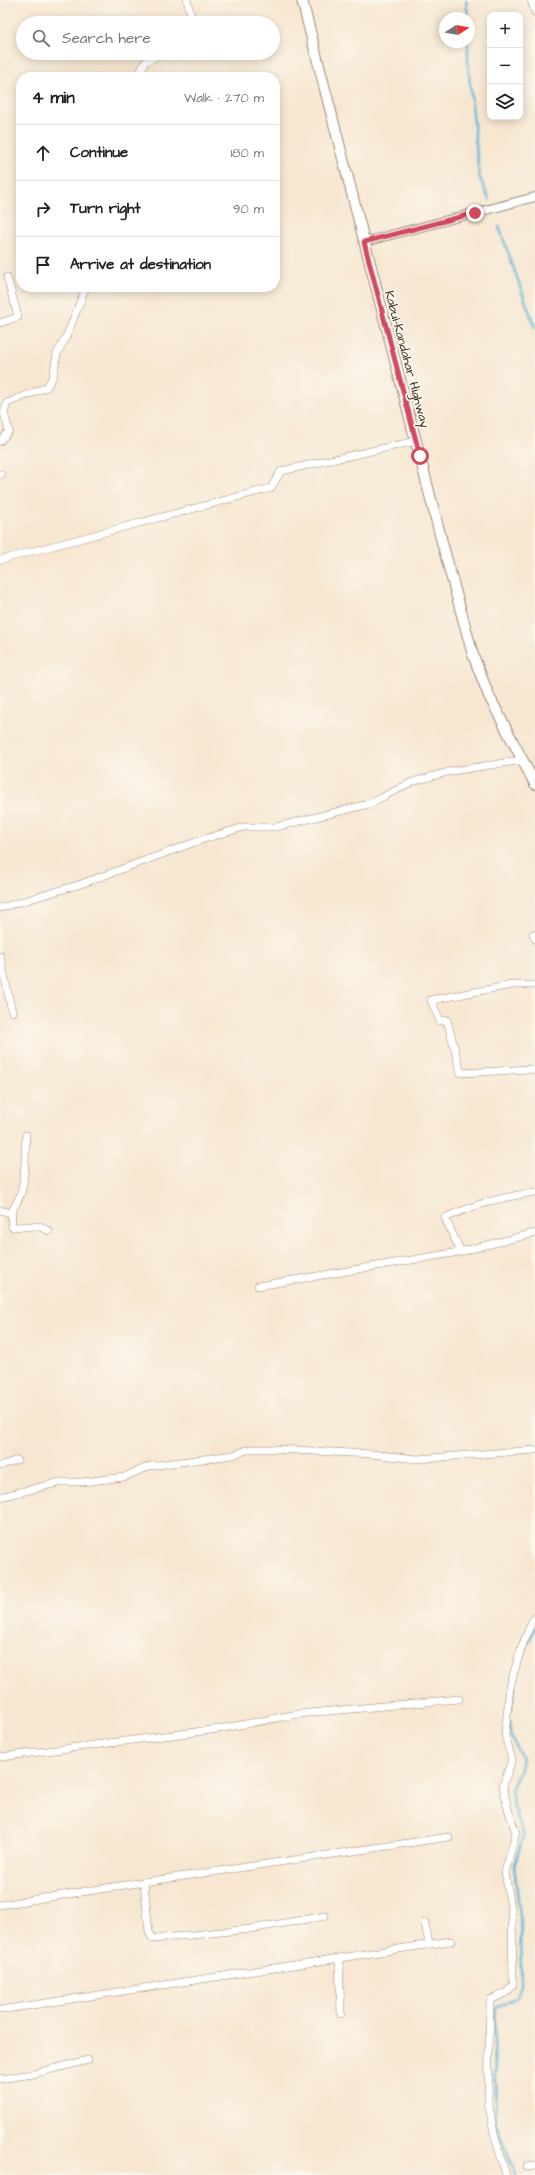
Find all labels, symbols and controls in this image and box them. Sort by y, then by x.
north arrow [439,12,475,48]
map controls [487,12,523,120]
button: + [487,12,523,48]
search box [16,16,280,60]
icon: search [30,27,52,49]
text: Search here [62,28,151,49]
button: − [487,48,523,84]
button: layers [487,84,523,120]
text: 4 min [32,86,75,110]
text: Walk · 270 m [184,89,264,107]
icon: ahead [32,142,54,164]
text: Continue [70,142,128,163]
text: 180 m [230,144,264,162]
icon: right [32,198,54,220]
text: Turn right [70,198,141,219]
text: 90 m [233,200,264,218]
route end [466,204,484,222]
icon: arrive [32,254,54,276]
text: Arrive at destination [70,254,211,275]
street label: Kabul–Kandahar Highway [379,289,434,430]
route start [411,447,429,465]

